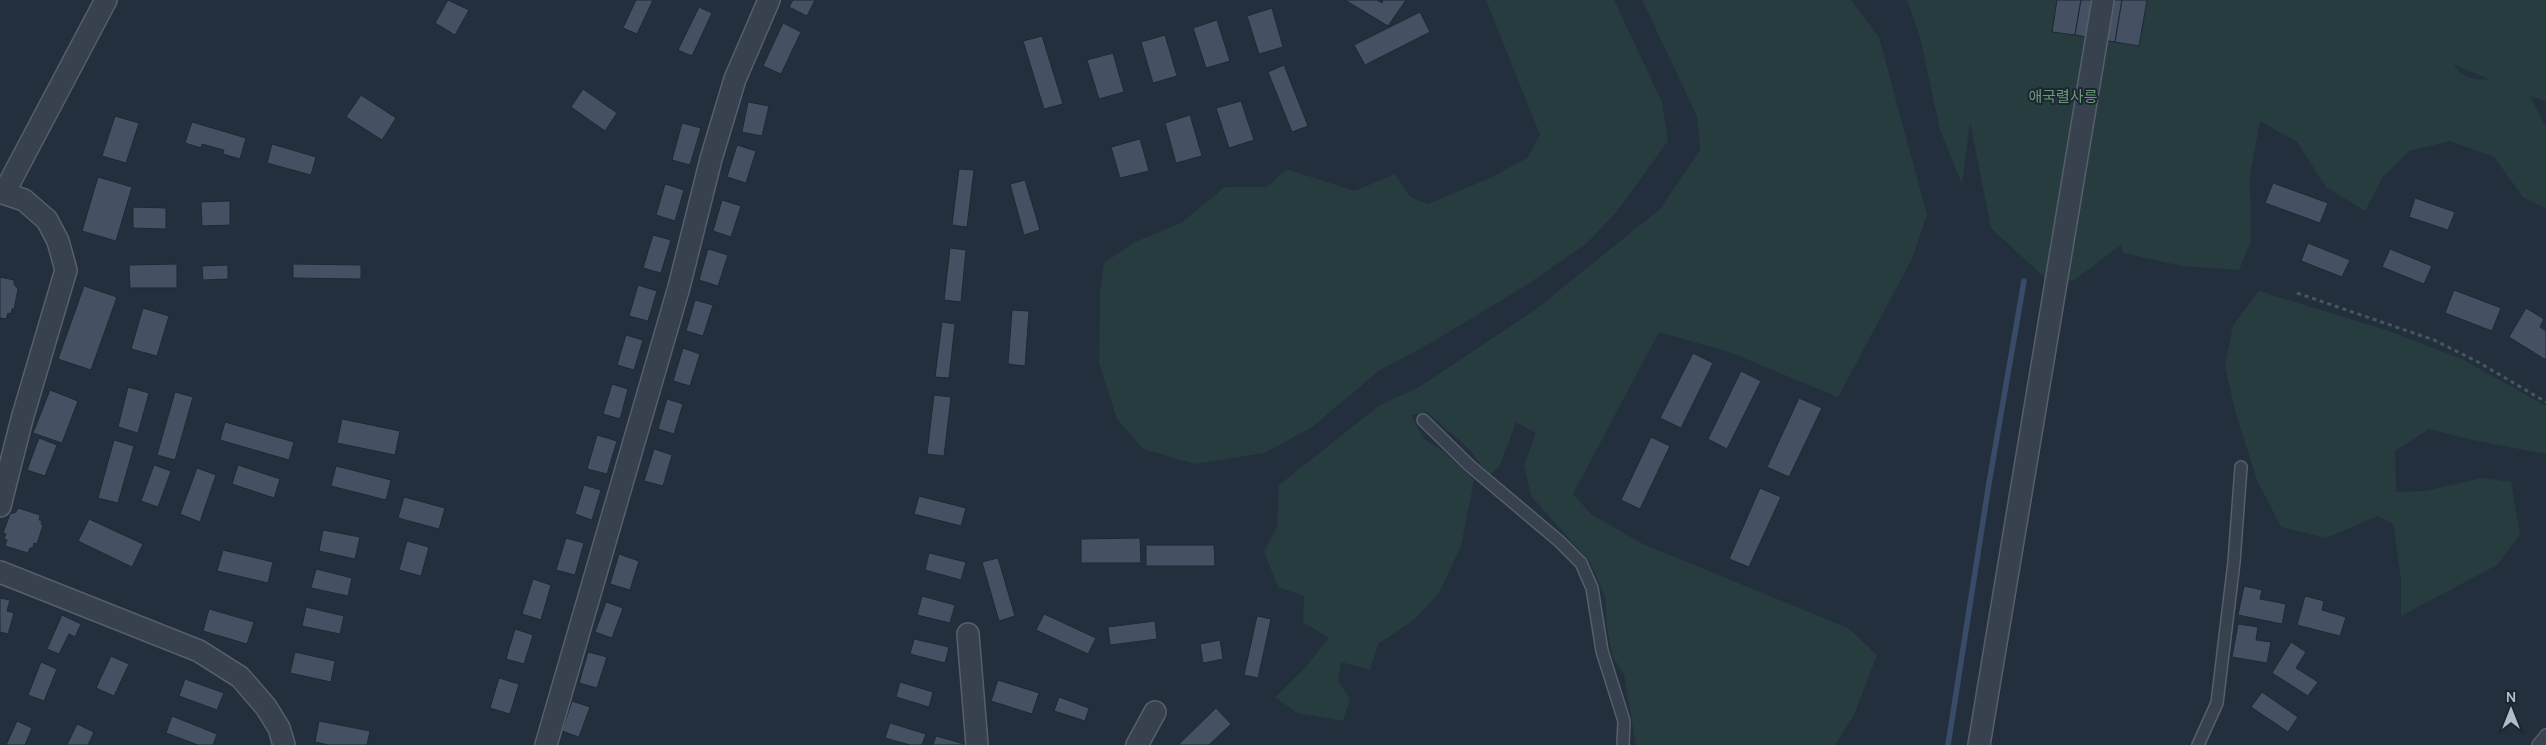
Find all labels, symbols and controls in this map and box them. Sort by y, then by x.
park label: 애국렬사릉 [2028,86,2098,107]
north arrow [2486,685,2536,735]
text: N [2506,687,2516,706]

